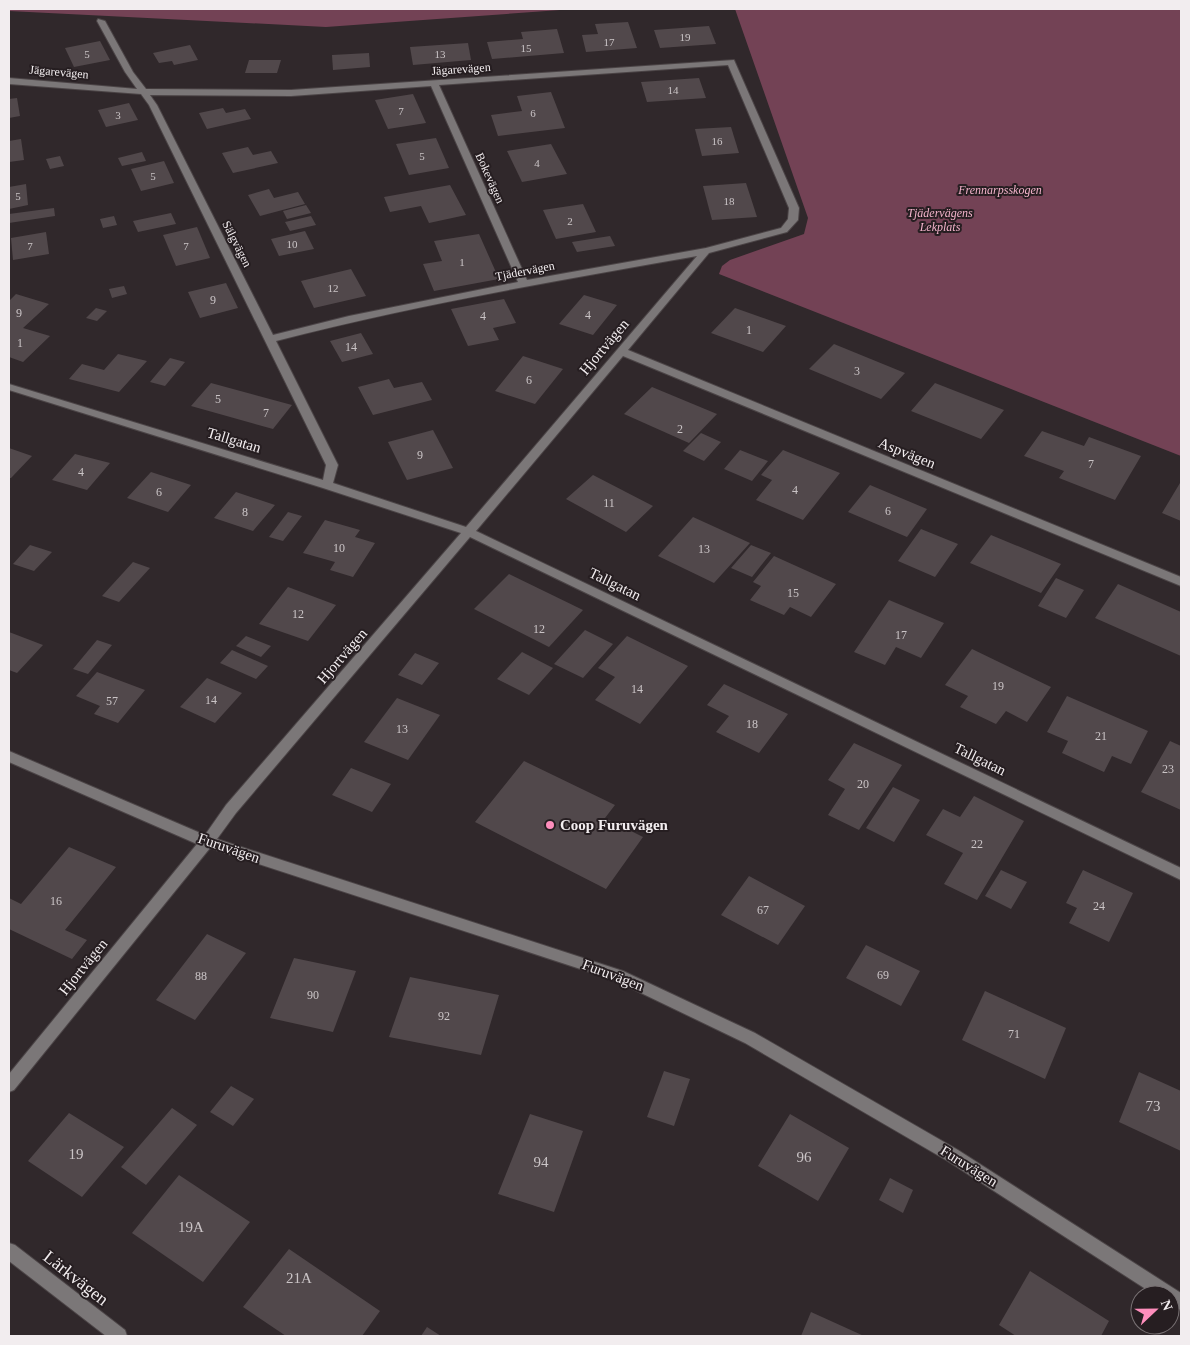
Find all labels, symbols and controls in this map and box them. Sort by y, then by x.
house number: 19 [680,31,691,43]
house number: 17 [604,36,615,48]
house number: 15 [521,42,532,54]
house number: 5 [84,48,90,60]
house number: 13 [435,48,446,60]
street label: Jägarevägen [431,60,491,78]
street label: Jägarevägen [29,62,89,82]
house number: 14 [668,84,679,96]
house number: 7 [398,105,404,117]
house number: 6 [530,107,536,119]
house number: 3 [115,109,121,121]
house number: 16 [712,135,723,147]
house number: 5 [419,150,425,162]
street label: Bokevägen [473,150,507,206]
house number: 4 [534,157,540,169]
house number: 5 [150,170,156,182]
park label: Frennarpsskogen [957,183,1042,197]
house number: 5 [15,190,21,202]
house number: 18 [724,195,735,207]
park label: Tjädervägens Lekplats [907,206,973,234]
house number: 2 [567,215,573,227]
street label: Sälgvägen [219,219,255,269]
house number: 10 [287,238,298,250]
house number: 7 [27,240,33,252]
house number: 7 [183,240,189,252]
house number: 1 [459,256,465,268]
street label: Tjädervägen [494,258,556,284]
house number: 12 [328,282,339,294]
house number: 9 [210,293,216,307]
house number: 9 [16,306,22,320]
house number: 4 [585,308,591,322]
house number: 4 [480,309,486,323]
street label: Hjortvägen [576,316,632,378]
house number: 1 [746,323,752,337]
house number: 1 [17,336,23,350]
house number: 14 [345,340,357,354]
house number: 3 [854,364,860,378]
house number: 6 [526,373,532,387]
house number: 5 [215,392,221,406]
house number: 7 [263,406,269,420]
house number: 2 [677,422,683,436]
street label: Tallgatan [205,424,263,456]
street label: Aspvägen [876,434,938,472]
house number: 9 [417,448,423,462]
house number: 7 [1088,457,1094,471]
house number: 4 [78,465,84,479]
house number: 4 [792,483,798,497]
house number: 6 [156,485,162,499]
house number: 11 [603,496,615,510]
house number: 6 [885,504,891,518]
house number: 8 [242,505,248,519]
house number: 10 [333,541,345,555]
house number: 13 [698,542,710,556]
street label: Tallgatan [587,565,644,604]
house number: 15 [787,586,799,600]
house number: 12 [292,607,304,621]
house number: 12 [533,622,545,636]
street label: Hjortvägen [314,625,370,687]
house number: 17 [895,628,907,642]
house number: 19 [992,679,1004,693]
house number: 14 [631,682,643,696]
house number: 14 [205,693,217,707]
house number: 57 [106,694,118,708]
house number: 18 [746,717,758,731]
house number: 13 [396,722,408,736]
house number: 21 [1095,729,1107,743]
street label: Tallgatan [952,740,1009,779]
house number: 23 [1162,762,1174,776]
house number: 20 [857,777,869,791]
place label: Coop Furuvägen [560,817,669,833]
marker: Coop Furuvägen [544,819,556,831]
street label: Furuvägen [196,830,262,866]
house number: 22 [971,837,983,851]
house number: 16 [50,894,62,908]
house number: 24 [1093,899,1105,913]
house number: 67 [757,903,769,917]
street label: Hjortvägen [56,935,111,998]
street label: Furuvägen [580,956,646,994]
house number: 69 [877,968,889,982]
house number: 88 [195,969,207,983]
house number: 90 [307,988,319,1002]
house number: 92 [438,1009,450,1023]
house number: 71 [1008,1027,1020,1041]
house number: 73 [1146,1098,1161,1114]
street label: Furuvägen [938,1142,1001,1190]
house number: 19 [69,1146,84,1162]
house number: 96 [797,1149,812,1165]
house number: 94 [534,1154,549,1170]
house number: 19A [178,1219,204,1235]
street label: Lärkvägen [40,1246,112,1310]
house number: 21A [286,1270,312,1286]
north arrow [1130,1285,1180,1335]
text: N [1158,1298,1175,1313]

